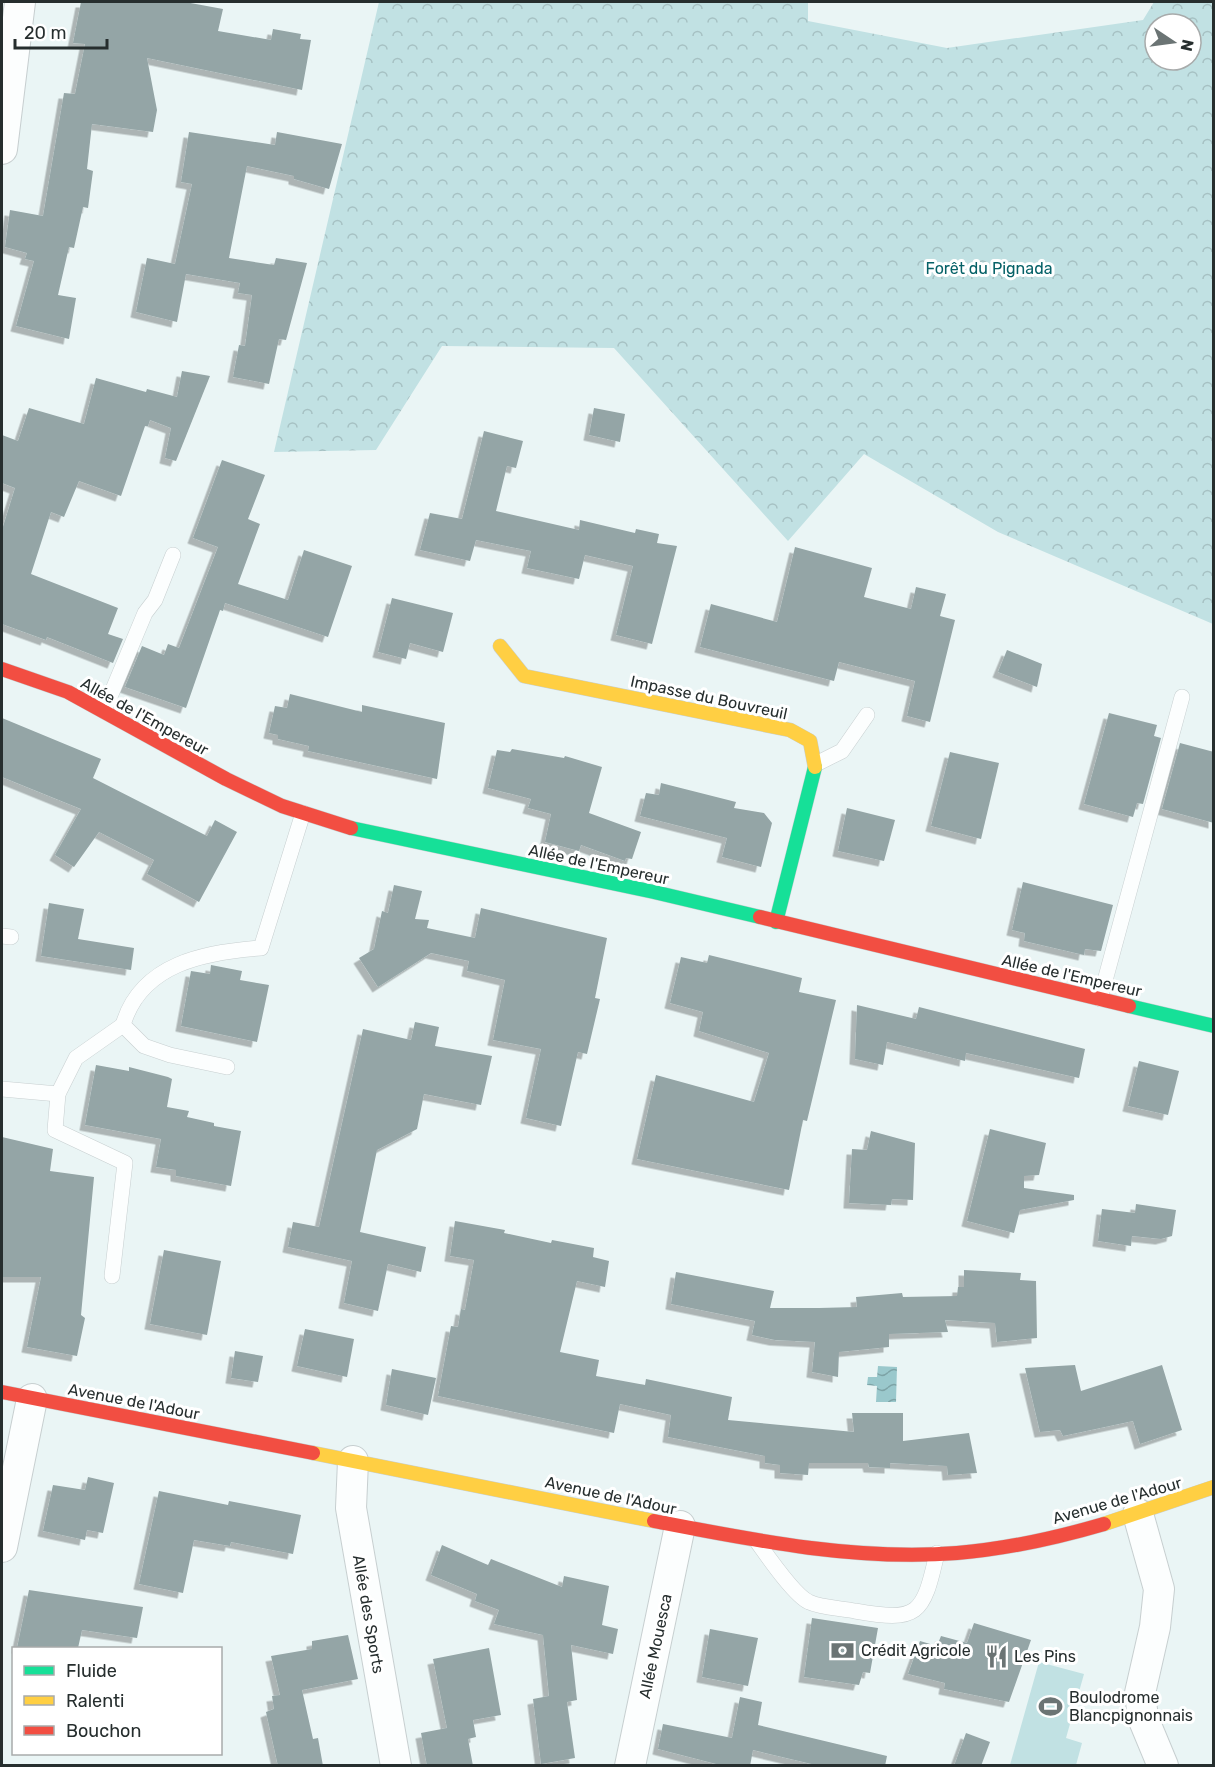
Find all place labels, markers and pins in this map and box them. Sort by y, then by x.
bank icon: Crédit Agricole [830,1637,856,1663]
place label: Crédit Agricole [861,1641,971,1660]
restaurant icon: Les Pins [983,1643,1009,1669]
place label: Les Pins [1014,1647,1076,1666]
place label: Boulodrome Blancpignonnais [1069,1688,1193,1725]
sports icon: Boulodrome Blancpignonnais [1038,1693,1064,1719]

